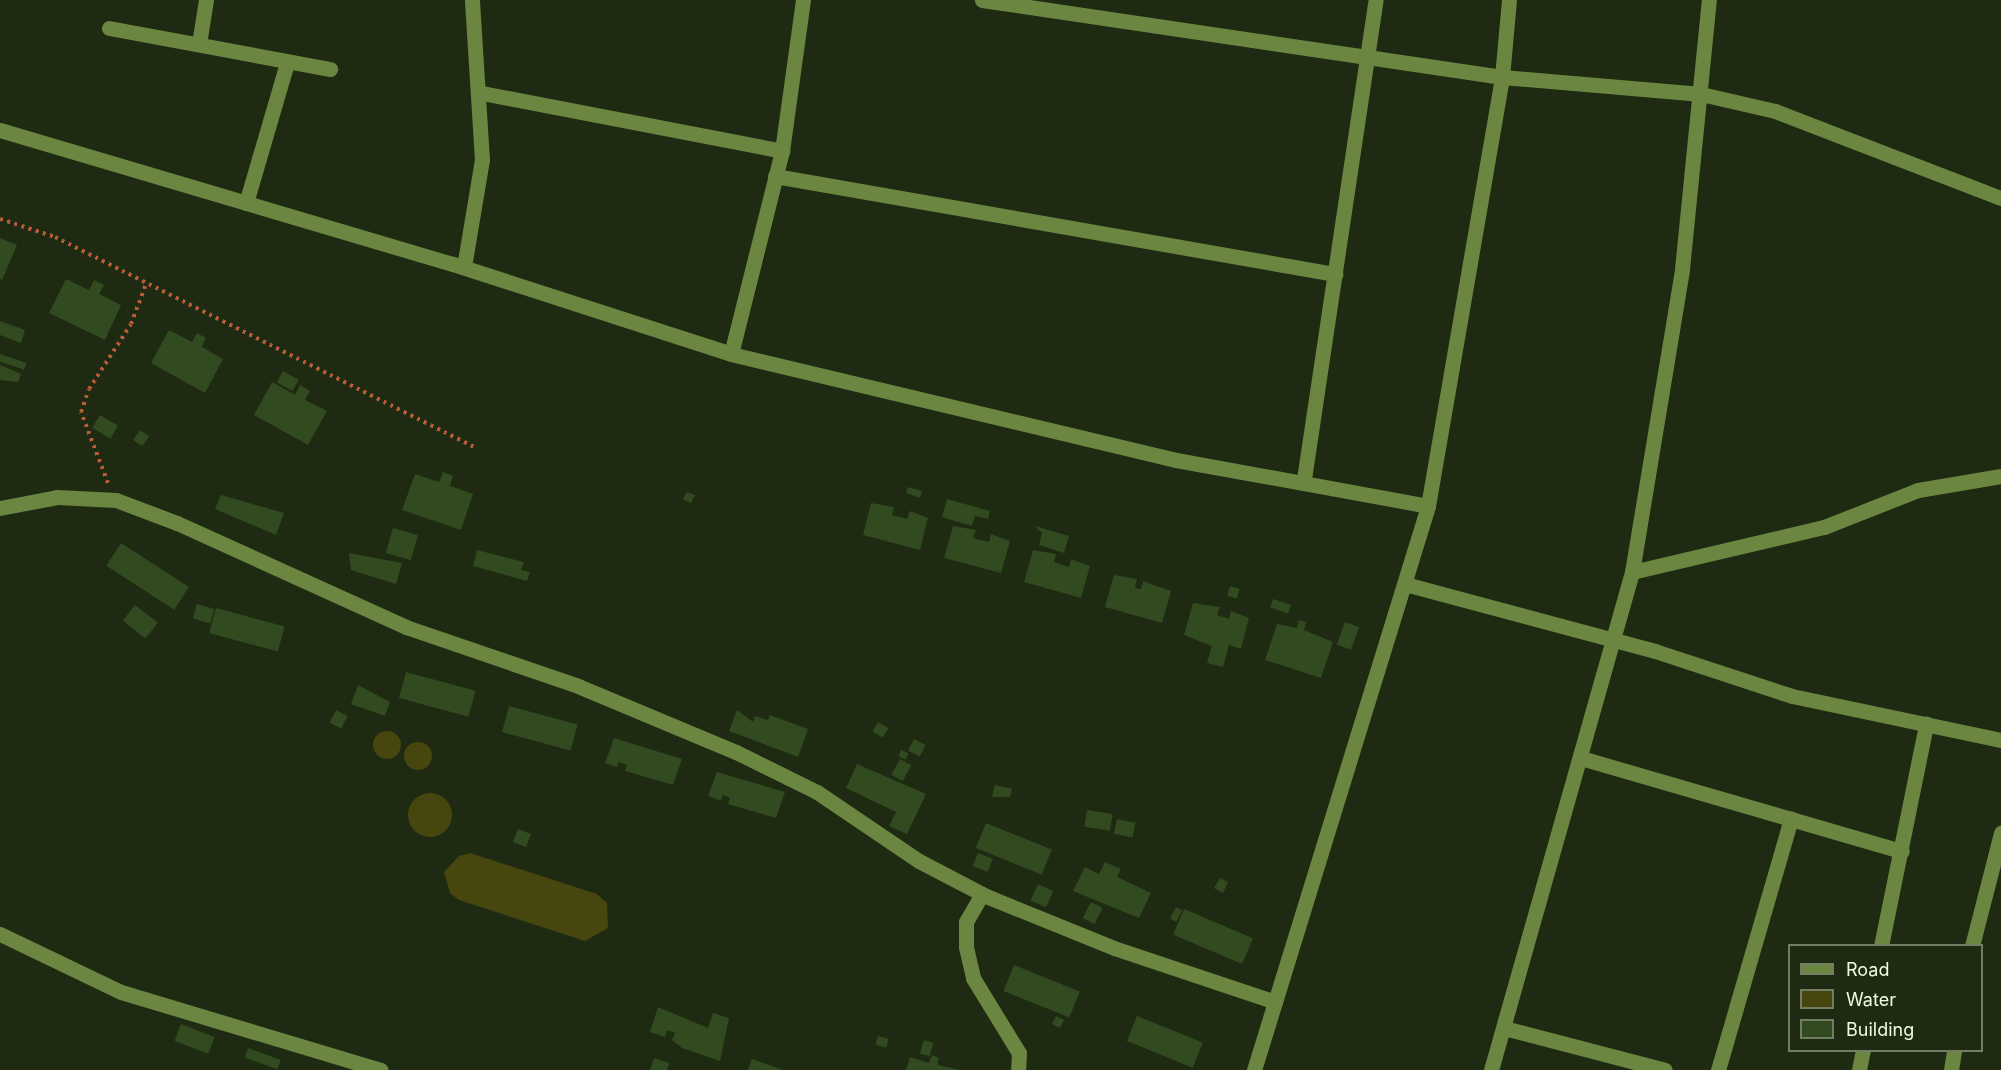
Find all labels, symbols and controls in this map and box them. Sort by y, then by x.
legend [1788,944,1983,1052]
text: Road [1846,959,1889,980]
text: Water [1846,989,1896,1010]
text: Building [1846,1019,1914,1040]

